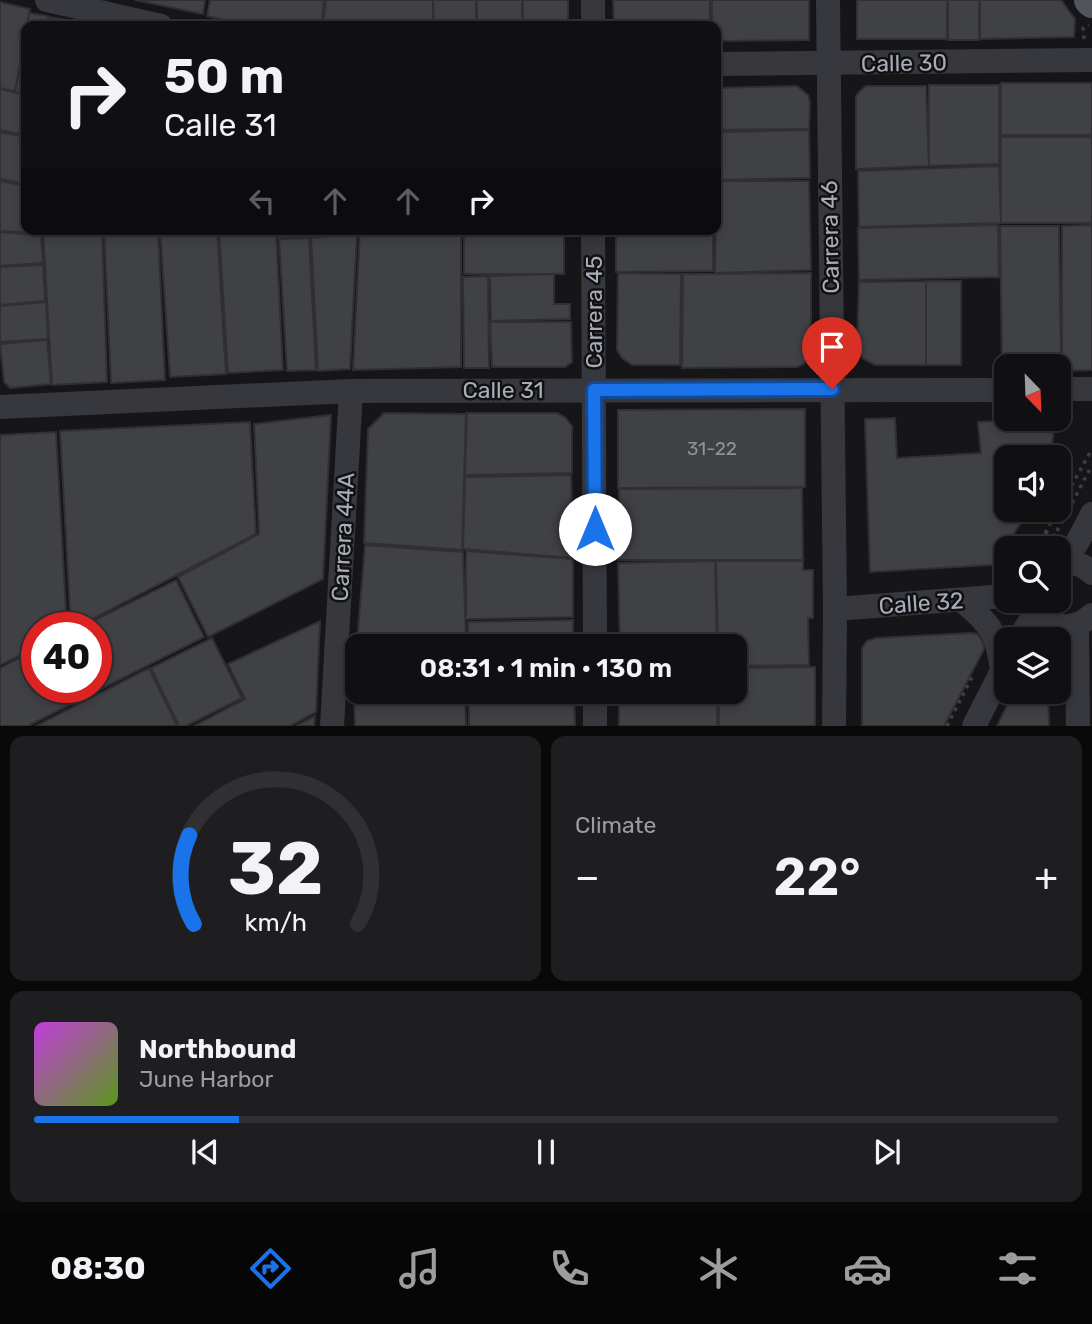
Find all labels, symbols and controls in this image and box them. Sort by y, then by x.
text: 50 m [164,47,284,105]
street label: Calle 30 [861,48,947,78]
icon: right [49,49,140,140]
text: Calle 31 [164,106,277,144]
street label: Carrera 46 [815,180,845,294]
icon: left [243,182,281,220]
icon: ahead [316,182,354,220]
icon: ahead [389,182,427,220]
icon: right [462,182,500,220]
street label: Carrera 45 [580,256,608,368]
pin [802,317,862,389]
icon: arrive [813,328,851,366]
north arrow [994,354,1071,430]
map controls [994,354,1071,704]
street label: Calle 31 [463,376,543,404]
house number: 31-22 [687,437,737,460]
button: sound [994,445,1071,522]
street label: Carrera 44A [326,472,360,602]
position arrow [558,492,632,566]
button: search [994,536,1071,613]
street label: Calle 32 [878,586,964,620]
speed limit sign: 40 [21,612,112,703]
button: layers [994,627,1071,704]
text: 08:31 · 1 min · 130 m [420,653,672,684]
text: Climate [575,811,656,839]
text: 32 [228,827,323,913]
text: 22° [774,846,861,908]
text: − [575,854,600,900]
text: + [1034,854,1058,900]
text: km/h [244,908,307,937]
text: Northbound [139,1034,297,1065]
text: June Harbor [139,1065,273,1093]
icon: previous [186,1133,224,1171]
icon: pause [527,1133,565,1171]
icon: next [868,1133,906,1171]
icon: directions [246,1244,295,1293]
icon: music [395,1244,444,1293]
icon: phone [545,1244,594,1293]
icon: climate [694,1244,743,1293]
icon: car [843,1244,892,1293]
icon: filters [993,1244,1042,1293]
text: 08:30 [50,1249,146,1287]

